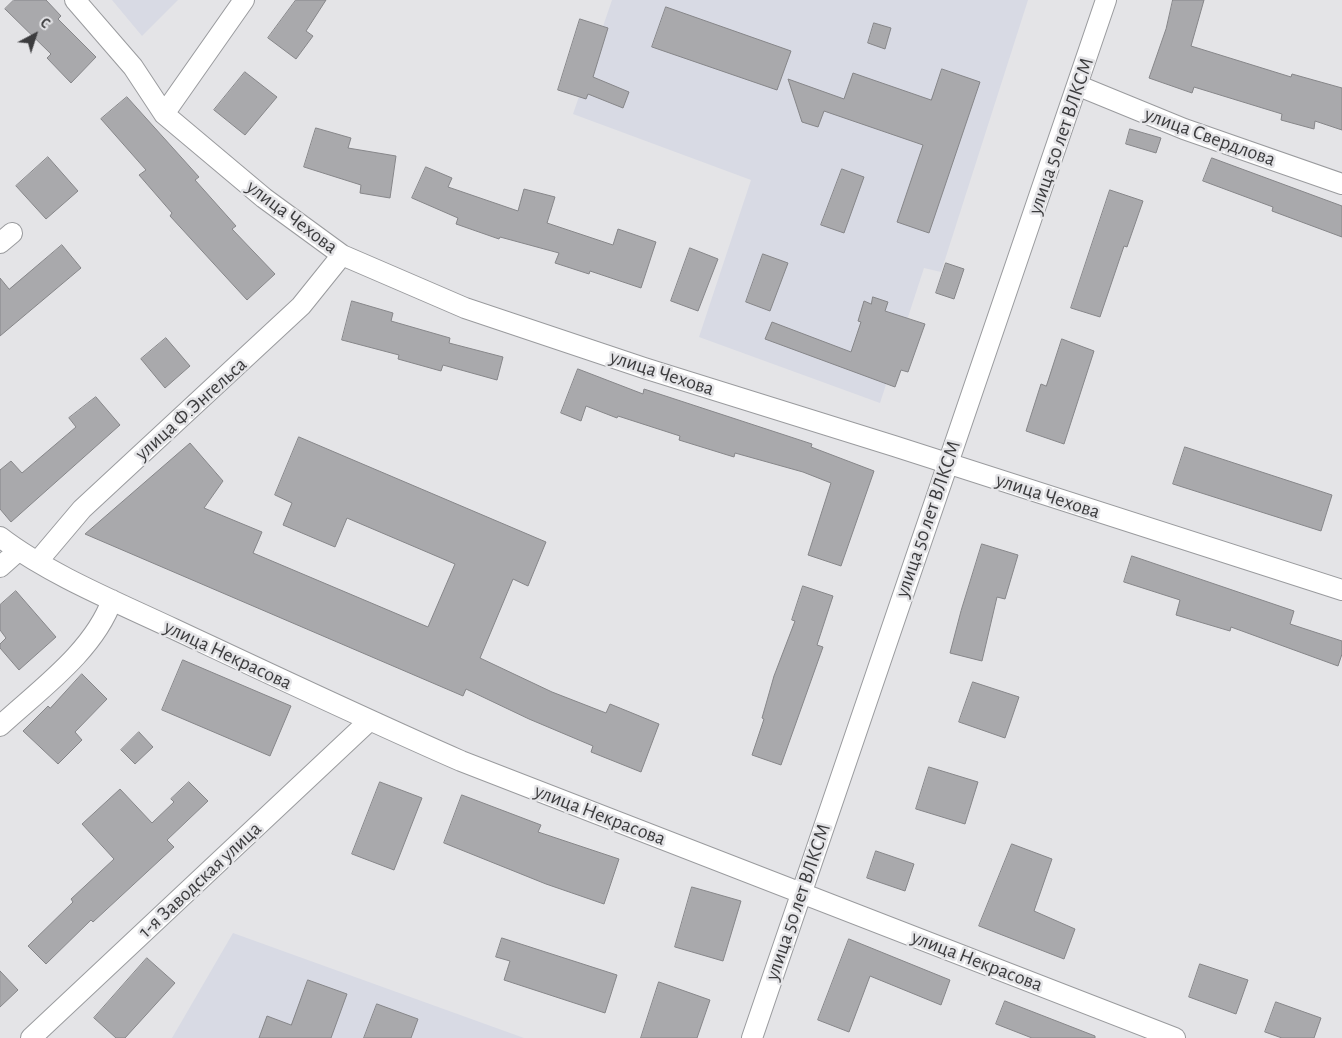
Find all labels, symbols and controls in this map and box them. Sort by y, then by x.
north arrow [10,10,60,60]
text: С [37,16,52,31]
street label: улица 50 лет ВЛКСМ [1023,54,1099,218]
street label: улица Свердлова [1141,102,1279,172]
street label: улица Чехова [242,175,342,259]
street label: улица Чехова [607,345,717,401]
street label: улица Ф.Энгельса [130,352,252,466]
street label: улица 50 лет ВЛКСМ [890,437,966,601]
street label: улица Чехова [993,468,1103,524]
street label: улица Некрасова [160,615,296,695]
street label: улица Некрасова [531,779,669,851]
street label: 1-я Заводская улица [134,817,266,943]
street label: улица 50 лет ВЛКСМ [760,820,836,984]
street label: улица Некрасова [908,925,1046,997]

